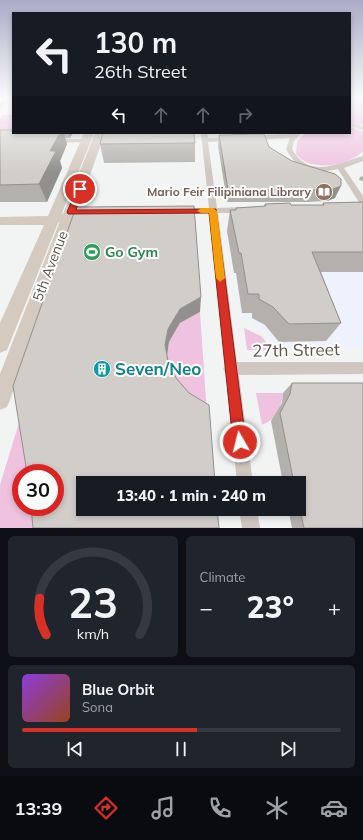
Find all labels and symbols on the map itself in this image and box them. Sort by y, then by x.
pin [63,172,97,206]
library icon: Mario Feir Filipiniana Library [314,182,334,202]
place label: Mario Feir Filipiniana Library [147,184,311,199]
street label: 5th Avenue [28,228,72,304]
sports icon: Go Gym [82,242,102,262]
place label: Go Gym [105,243,158,261]
street label: 27th Street [252,338,340,361]
place label: Seven/Neo [115,358,201,379]
building icon: Seven/Neo [92,359,112,379]
position arrow [219,421,261,463]
speed limit sign: 30 [12,464,64,516]

